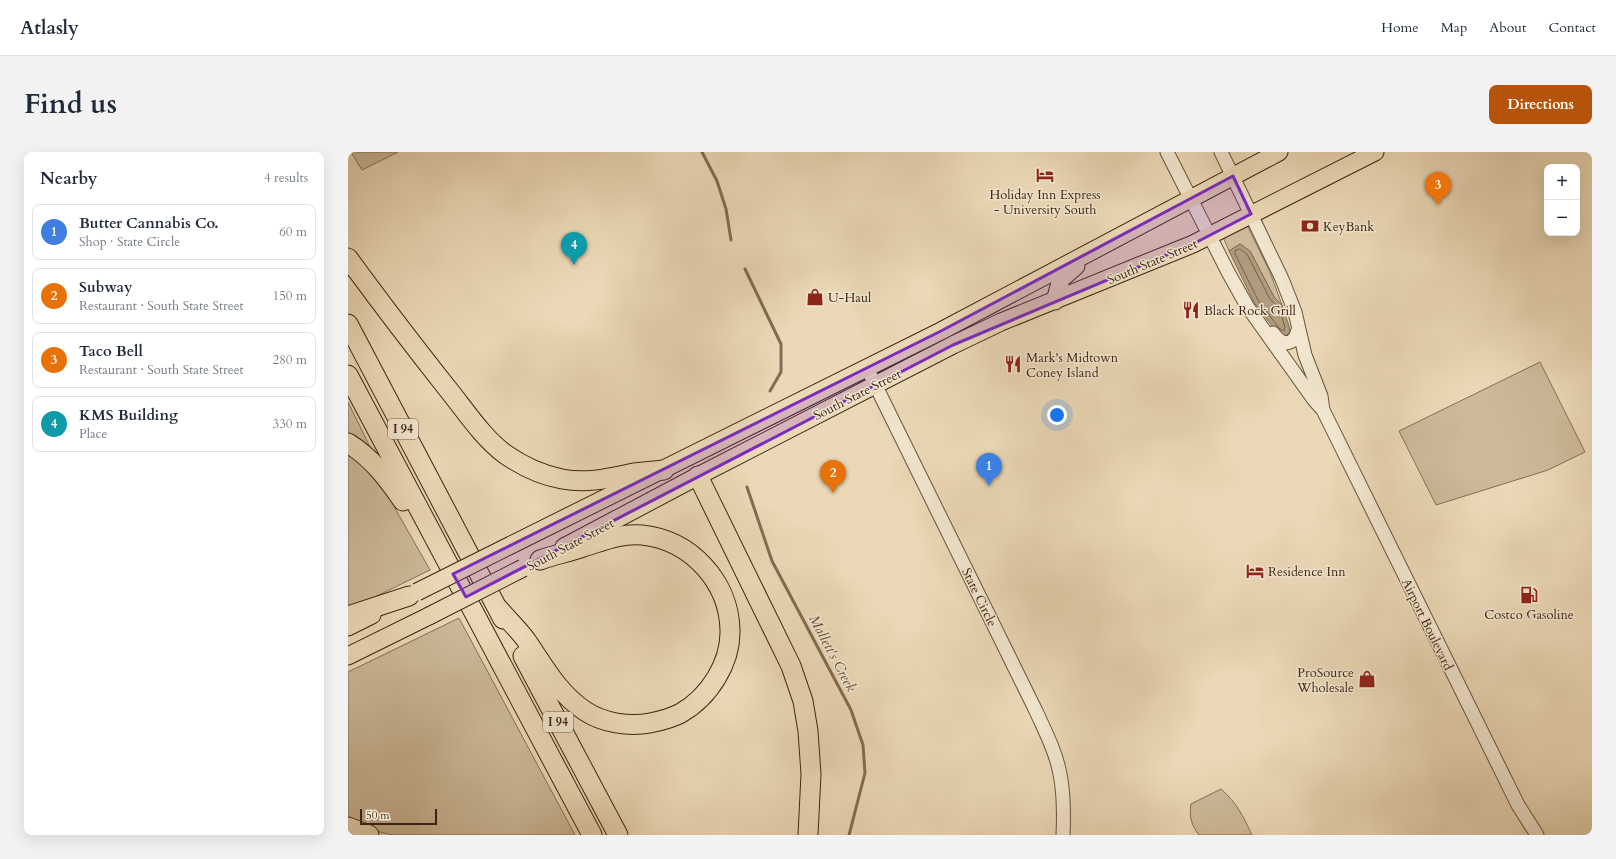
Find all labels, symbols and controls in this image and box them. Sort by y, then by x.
text: Atlasly [20,15,79,41]
text: Home [1381,18,1419,37]
text: Map [1441,18,1467,37]
text: About [1489,18,1526,37]
text: Contact [1548,18,1596,37]
text: Find us [24,85,117,123]
button: Directions [1489,85,1592,124]
map controls [1544,164,1580,236]
button: + [1544,164,1580,200]
hotel icon: Holiday Inn Express - University South [1035,165,1055,185]
text: Nearby [40,167,97,190]
text: 4 results [264,169,308,187]
pin: 3 [1425,172,1451,205]
place label: Holiday Inn Express - University South [989,186,1101,219]
button: − [1544,200,1580,236]
text: Butter Cannabis Co. [79,213,219,233]
bank icon: KeyBank [1300,216,1320,236]
place label: KeyBank [1323,218,1374,236]
text: 1 [51,223,57,241]
text: 60 m [279,223,307,241]
pin: 4 [561,232,587,265]
text: Shop · State Circle [79,233,180,251]
street label: South State Street [1104,235,1200,289]
text: Subway [79,277,132,297]
text: 2 [51,287,57,305]
text: 150 m [273,287,307,305]
shop icon: U-Haul [805,287,825,307]
place label: U-Haul [828,289,872,307]
text: Restaurant · South State Street [79,297,244,315]
restaurant icon: Black Rock Grill [1181,300,1201,320]
place label: Black Rock Grill [1204,302,1297,320]
text: Taco Bell [79,341,143,361]
place label: Mark's Midtown Coney Island [1026,349,1119,382]
text: 3 [51,351,57,369]
text: 280 m [273,351,307,369]
restaurant icon: Mark's Midtown Coney Island [1003,354,1023,374]
text: Restaurant · South State Street [79,361,244,379]
street label: South State Street [810,365,904,425]
text: KMS Building [79,405,178,425]
your location [1047,405,1067,425]
text: 4 [51,415,57,433]
text: 330 m [273,415,307,433]
road number: I 94 [388,419,418,439]
text: Place [79,425,107,443]
pin: 1 [976,453,1002,486]
pin: 2 [820,460,846,493]
street label: South State Street [524,514,617,575]
hotel icon: Residence Inn [1245,561,1265,581]
place label: Residence Inn [1268,563,1346,581]
street label: State Circle [957,565,1001,630]
street label: Airport Boulevard [1397,576,1457,673]
fuel station icon: Costco Gasoline [1519,585,1539,605]
place label: Costco Gasoline [1484,606,1574,624]
water label: Mallett's Creek [804,612,861,695]
place label: ProSource Wholesale [1296,664,1354,697]
shop icon: ProSource Wholesale [1357,669,1377,689]
road number: I 94 [543,712,573,732]
scale bar [360,807,437,826]
text: 50 m [366,808,390,823]

